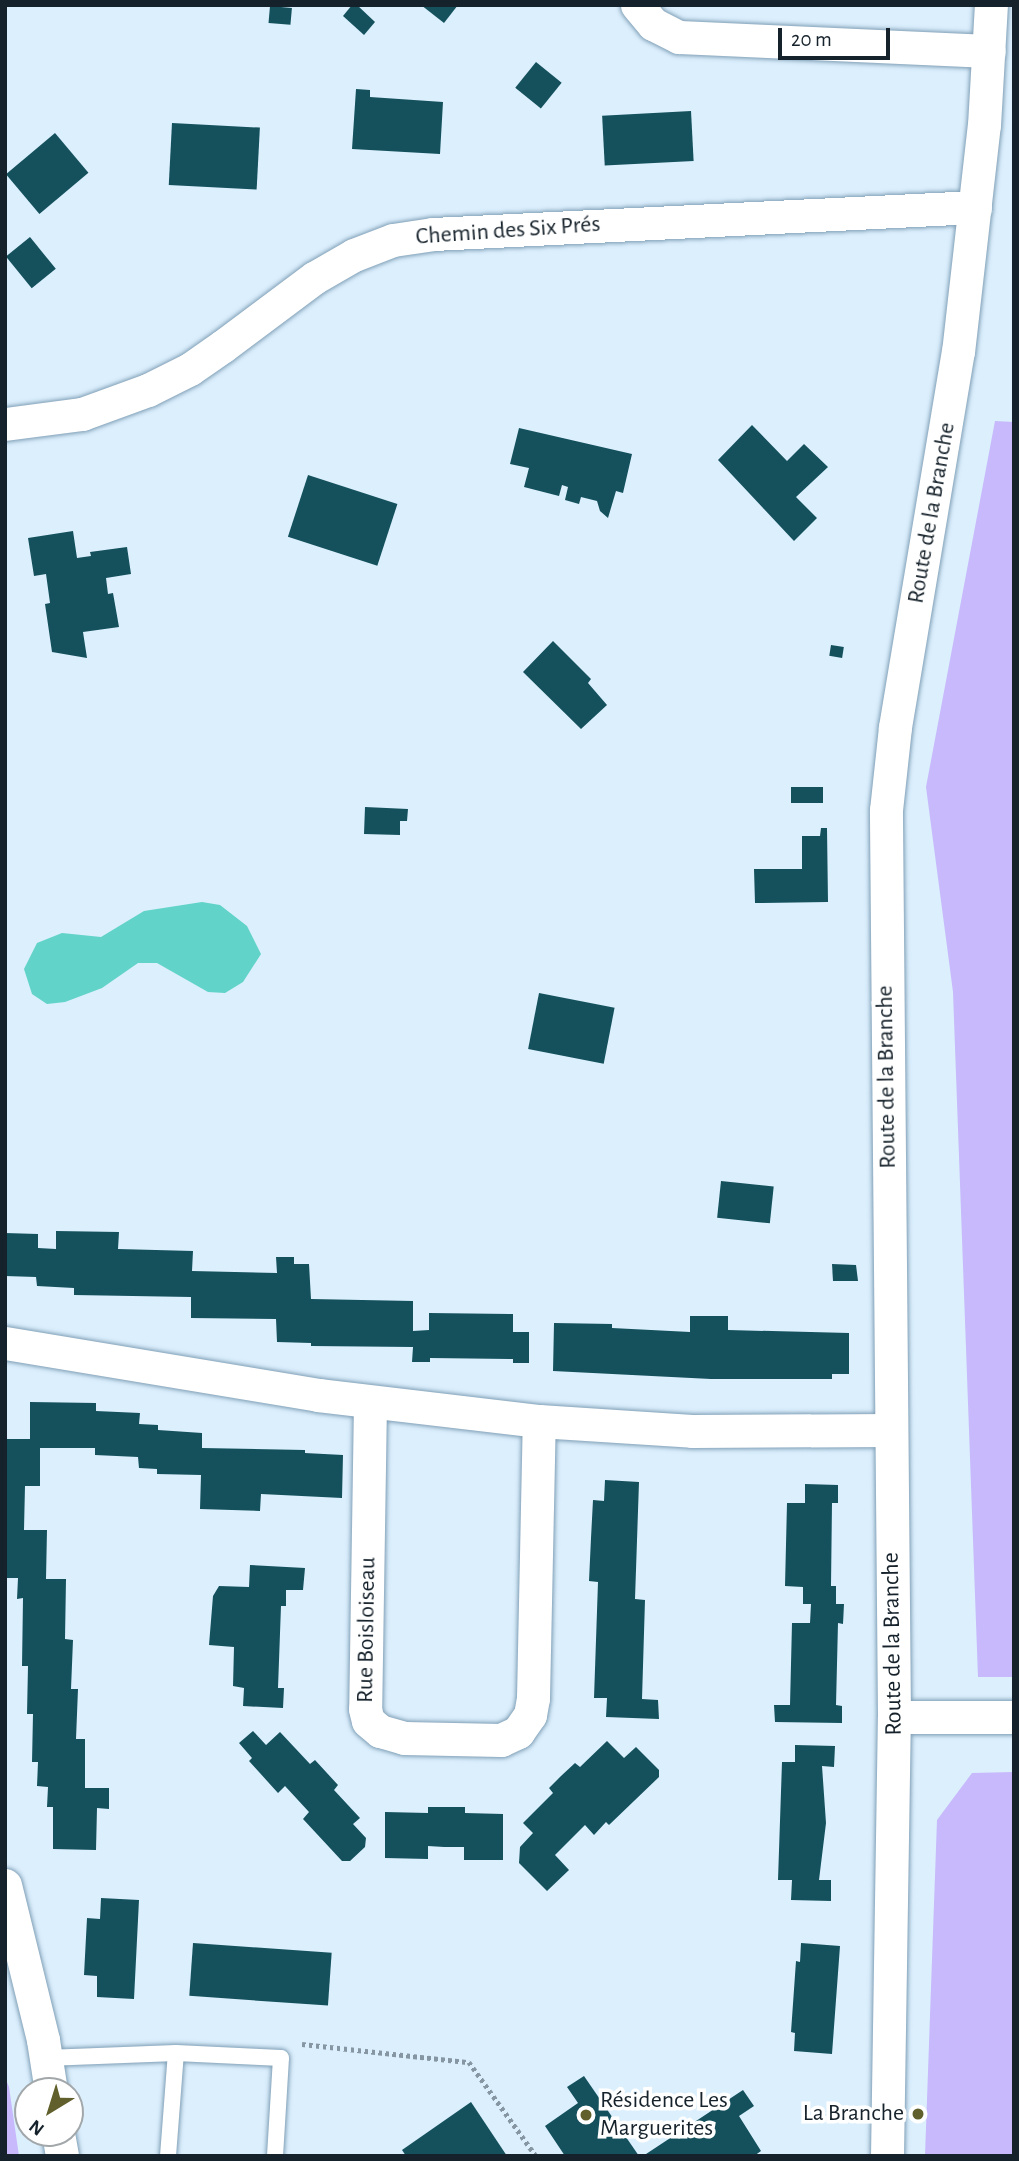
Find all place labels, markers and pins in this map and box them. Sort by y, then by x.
place label: Résidence Les Marguerites [600,2087,728,2143]
place label: La Branche [803,2100,904,2128]
marker: La Branche [910,2106,926,2122]
marker: Résidence Les Marguerites [578,2107,594,2123]

